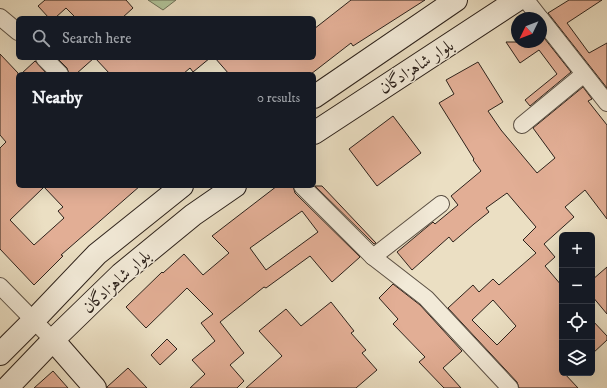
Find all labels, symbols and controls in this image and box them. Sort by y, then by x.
north arrow [511,12,547,48]
search box [16,16,316,60]
icon: search [30,27,52,49]
text: Search here [62,29,131,48]
street label: بلوار شاهزادگان [375,34,458,99]
text: Nearby [32,87,82,109]
text: 0 results [257,90,300,106]
map controls [559,232,595,376]
button: + [559,232,595,268]
street label: بلوار شاهزادگان [78,245,156,318]
button: − [559,268,595,304]
button: locate [559,304,595,340]
button: layers [559,340,595,376]

